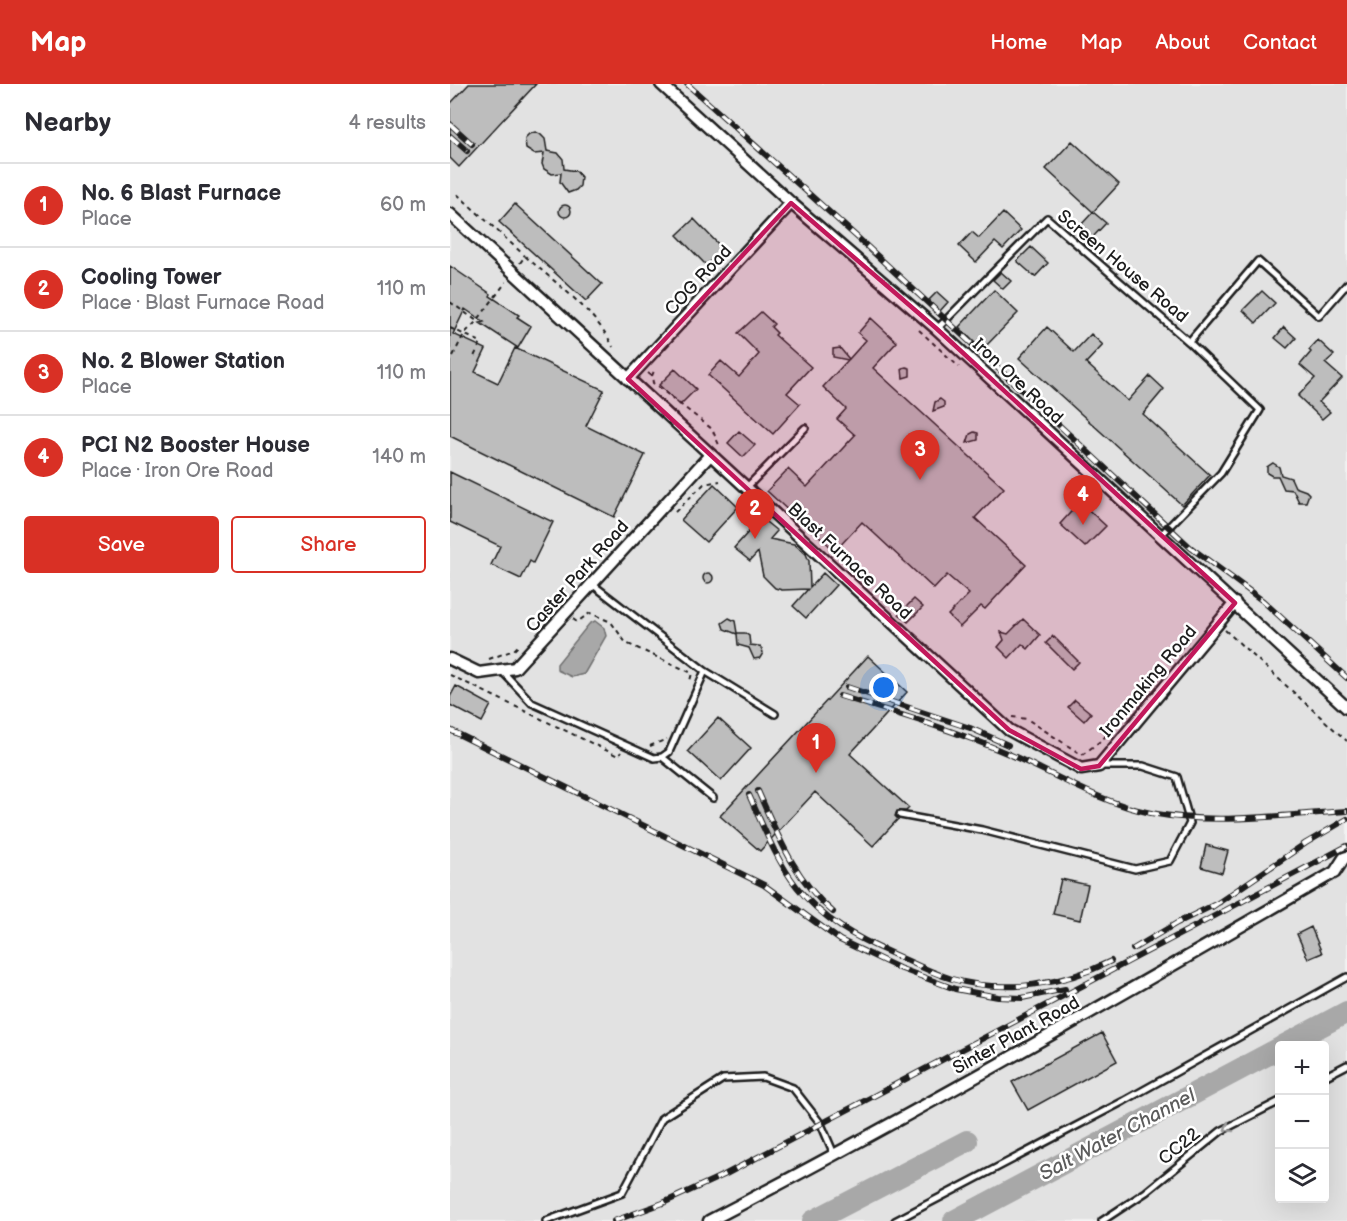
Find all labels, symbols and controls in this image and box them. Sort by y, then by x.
text: Map [30,26,86,59]
text: Home [990,30,1047,55]
text: Map [1080,30,1122,55]
text: About [1155,30,1210,55]
text: Contact [1243,30,1317,55]
text: Nearby [24,108,111,139]
text: 4 results [348,111,426,135]
text: No. 6 Blast Furnace [81,180,281,207]
text: 1 [39,193,48,217]
text: 60 m [380,193,426,217]
street label: Screen House Road [1053,206,1192,327]
text: Place [81,207,132,231]
street label: COG Road [661,241,736,320]
text: Cooling Tower [81,264,222,291]
text: 2 [38,277,49,301]
text: 110 m [377,277,426,301]
text: Place · Blast Furnace Road [81,291,324,315]
street label: Iron Ore Road [968,334,1067,429]
text: No. 2 Blower Station [81,348,285,375]
text: 3 [38,361,49,385]
text: 110 m [377,361,426,385]
text: Place [81,375,132,399]
pin: 3 [900,430,940,480]
text: PCI N2 Booster House [81,432,310,459]
text: 4 [38,445,49,469]
text: 140 m [372,445,426,469]
text: Place · Iron Ore Road [81,459,274,483]
pin: 4 [1064,476,1102,525]
pin: 2 [736,490,774,539]
street label: Blast Furnace Road [783,499,916,624]
button: Save [24,516,219,573]
button: Share [231,516,426,573]
street label: Caster Park Road [522,516,633,637]
street label: Ironmaking Road [1096,621,1201,741]
your location [869,673,898,702]
pin: 1 [796,724,836,773]
street label: Sinter Plant Road [949,992,1083,1079]
map controls [1275,1041,1329,1203]
button: + [1275,1041,1329,1095]
water label: Salt Water Channel [1035,1083,1201,1186]
button: − [1275,1095,1329,1149]
one-way arrow [1224,1121,1234,1132]
street label: CC22 [1155,1123,1204,1169]
button: layers [1275,1149,1329,1203]

